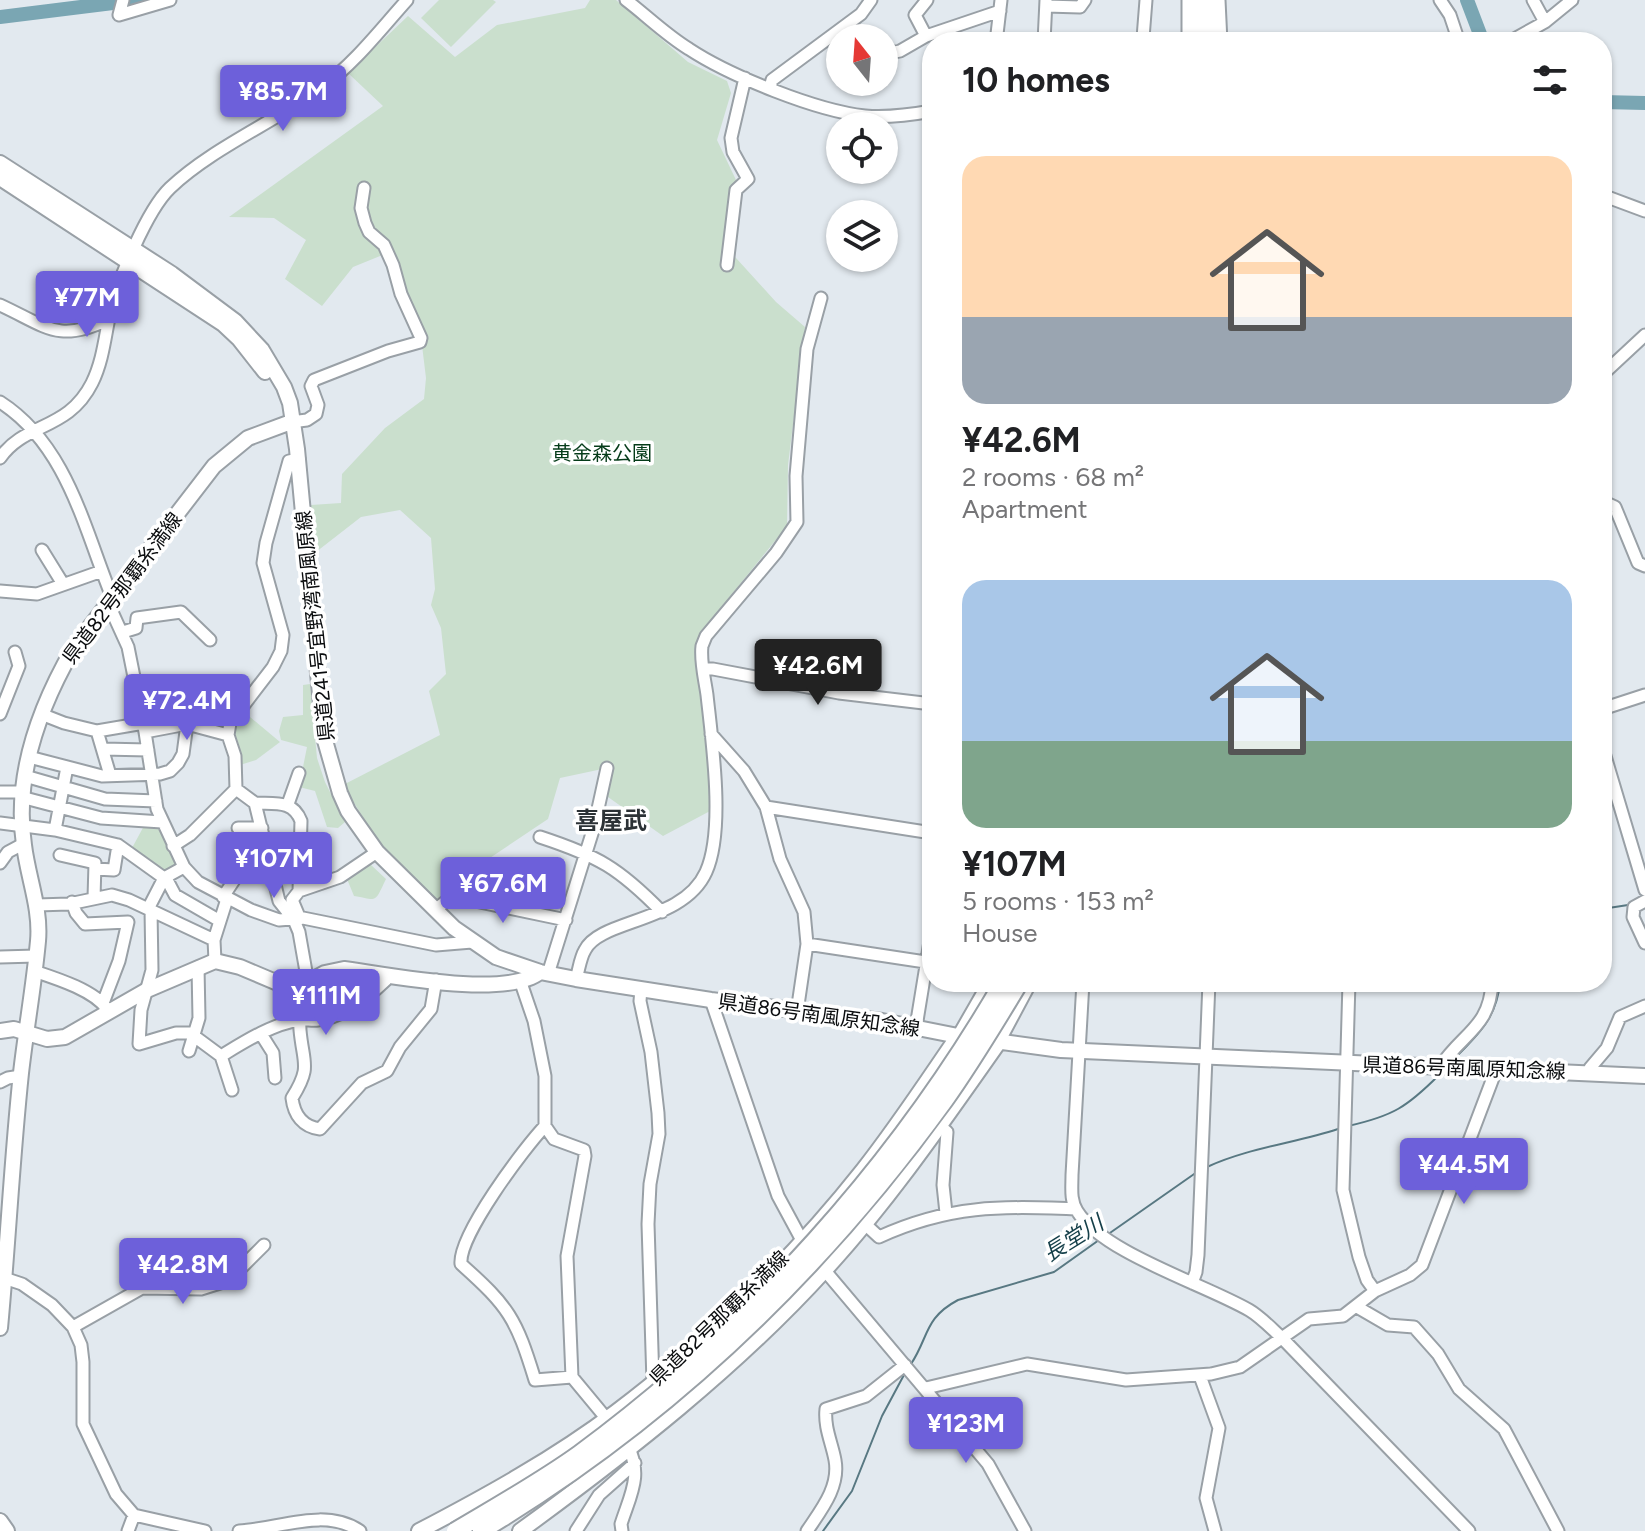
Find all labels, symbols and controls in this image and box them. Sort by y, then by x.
north arrow [826,24,898,96]
map controls [826,24,898,272]
icon: filters [1528,58,1572,102]
text: 10 homes [962,60,1110,101]
pin: ¥85.7M [218,65,348,133]
text: ¥85.7M [238,75,328,107]
button: locate [826,112,898,184]
button: layers [826,200,898,272]
icon: home [1195,208,1339,352]
pin: ¥77M [40,271,134,339]
text: ¥77M [54,281,120,313]
text: ¥42.6M [962,420,1081,461]
park label: 黄金森公園 [552,441,652,465]
text: 2 rooms · 68 m² [962,461,1144,493]
text: Apartment [962,493,1088,525]
street label: 県道82号那覇糸満線 [57,508,187,668]
street label: 県道241号宜野湾南風原線 [291,509,339,743]
icon: home [1195,632,1339,776]
pin: ¥42.6M [753,639,883,707]
text: ¥42.6M [773,649,863,681]
pin: ¥72.4M [122,674,252,742]
text: ¥72.4M [142,684,232,716]
district label: 喜屋武 [575,806,647,835]
pin: ¥107M [218,832,330,900]
text: ¥107M [234,842,314,874]
text: ¥107M [962,844,1067,885]
pin: ¥67.6M [438,857,568,925]
text: ¥67.6M [459,867,547,899]
text: 5 rooms · 153 m² [962,885,1154,917]
text: House [962,917,1037,949]
pin: ¥111M [270,969,382,1037]
text: ¥111M [291,979,361,1011]
street label: 県道86号南風原知念線 [717,989,921,1041]
street label: 県道86号南風原知念線 [1362,1052,1566,1084]
pin: ¥44.5M [1399,1138,1529,1206]
text: ¥44.5M [1418,1148,1510,1180]
water label: 長堂川 [1038,1208,1110,1267]
pin: ¥42.8M [118,1238,248,1306]
street label: 県道82号那覇糸満線 [645,1246,793,1390]
text: ¥42.8M [137,1248,229,1280]
pin: ¥123M [910,1397,1022,1465]
text: ¥123M [927,1407,1005,1439]

